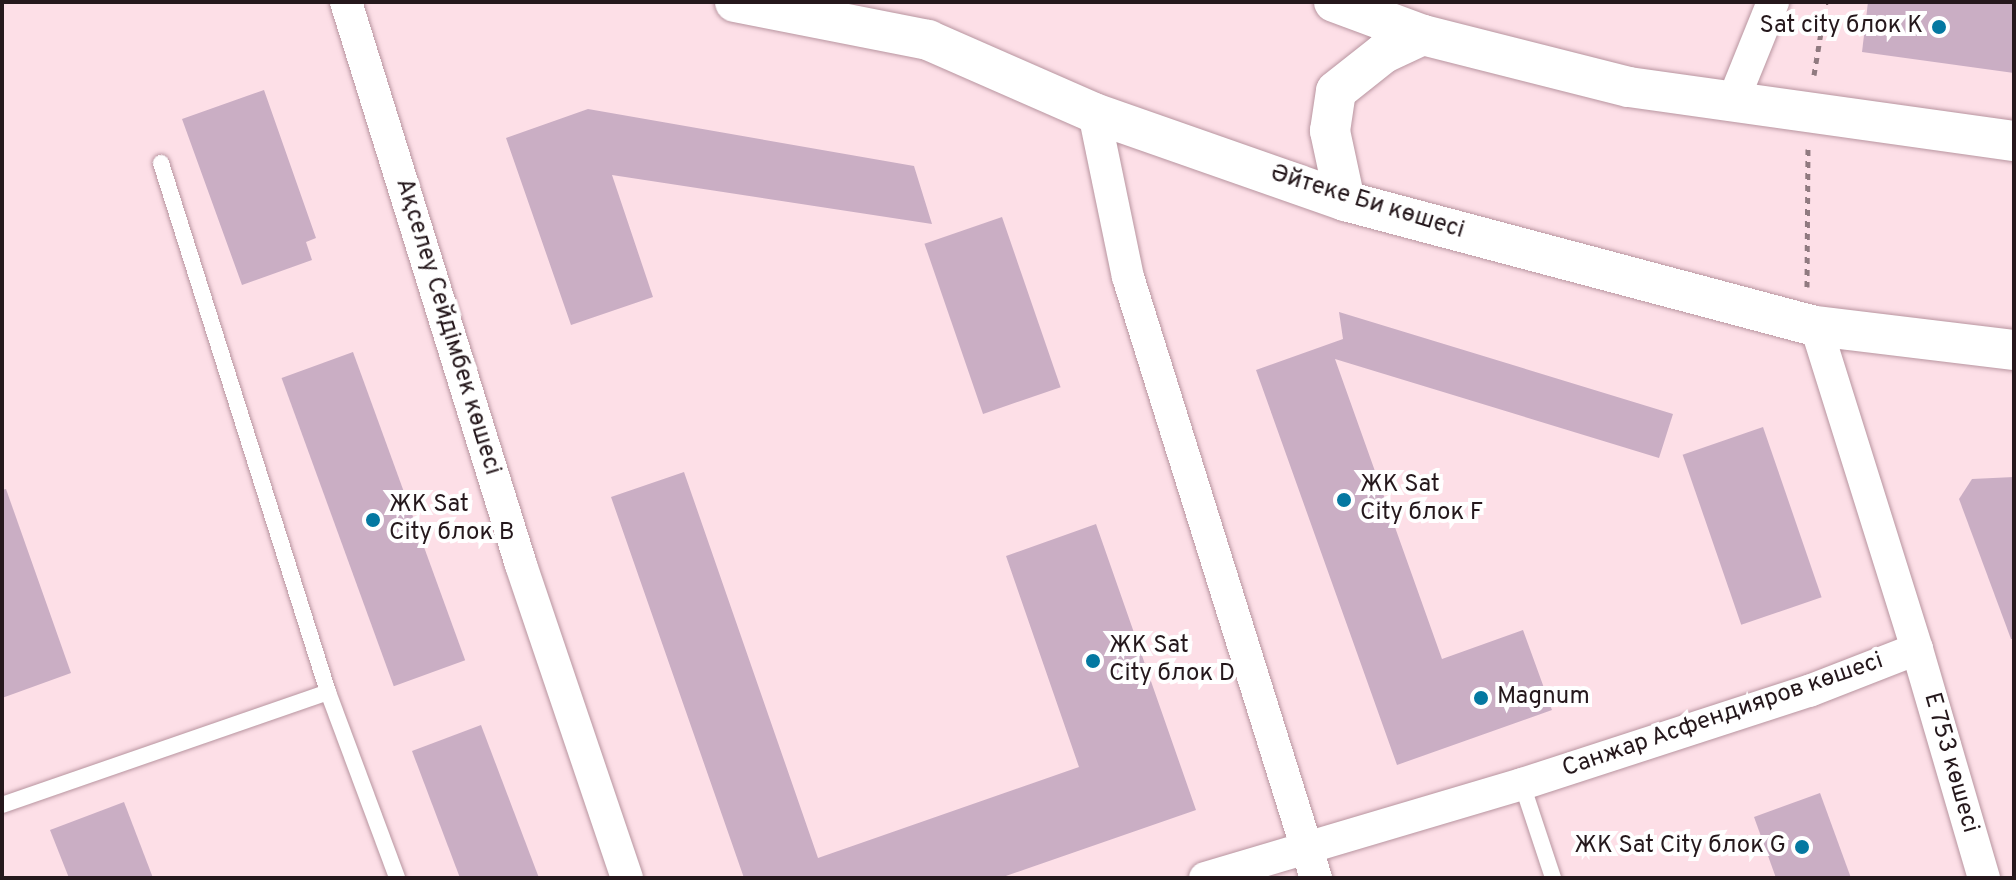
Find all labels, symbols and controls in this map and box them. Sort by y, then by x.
place label: Sat city блок K [1760,13,1923,41]
marker: Sat city блок K [1930,18,1948,36]
street label: Әйтеке Би көшесі [1267,160,1467,246]
street label: Ақселеу Сейдімбек көшесі [388,175,506,479]
place label: ЖК Sat City блок F [1360,472,1483,528]
marker: ЖК Sat City блок F [1335,491,1353,509]
place label: ЖК Sat City блок B [389,492,514,548]
marker: ЖК Sat City блок B [364,511,382,529]
place label: ЖК Sat City блок D [1109,633,1235,689]
street label: Санжар Асфендияров көшесі [1558,647,1888,785]
marker: ЖК Sat City блок D [1084,652,1102,670]
place label: Magnum [1497,684,1590,712]
marker: Magnum [1472,689,1490,707]
street label: Е 753 көшесі [1916,689,1984,837]
place label: ЖК Sat City блок G [1574,833,1786,861]
marker: ЖК Sat City блок G [1793,838,1811,856]

